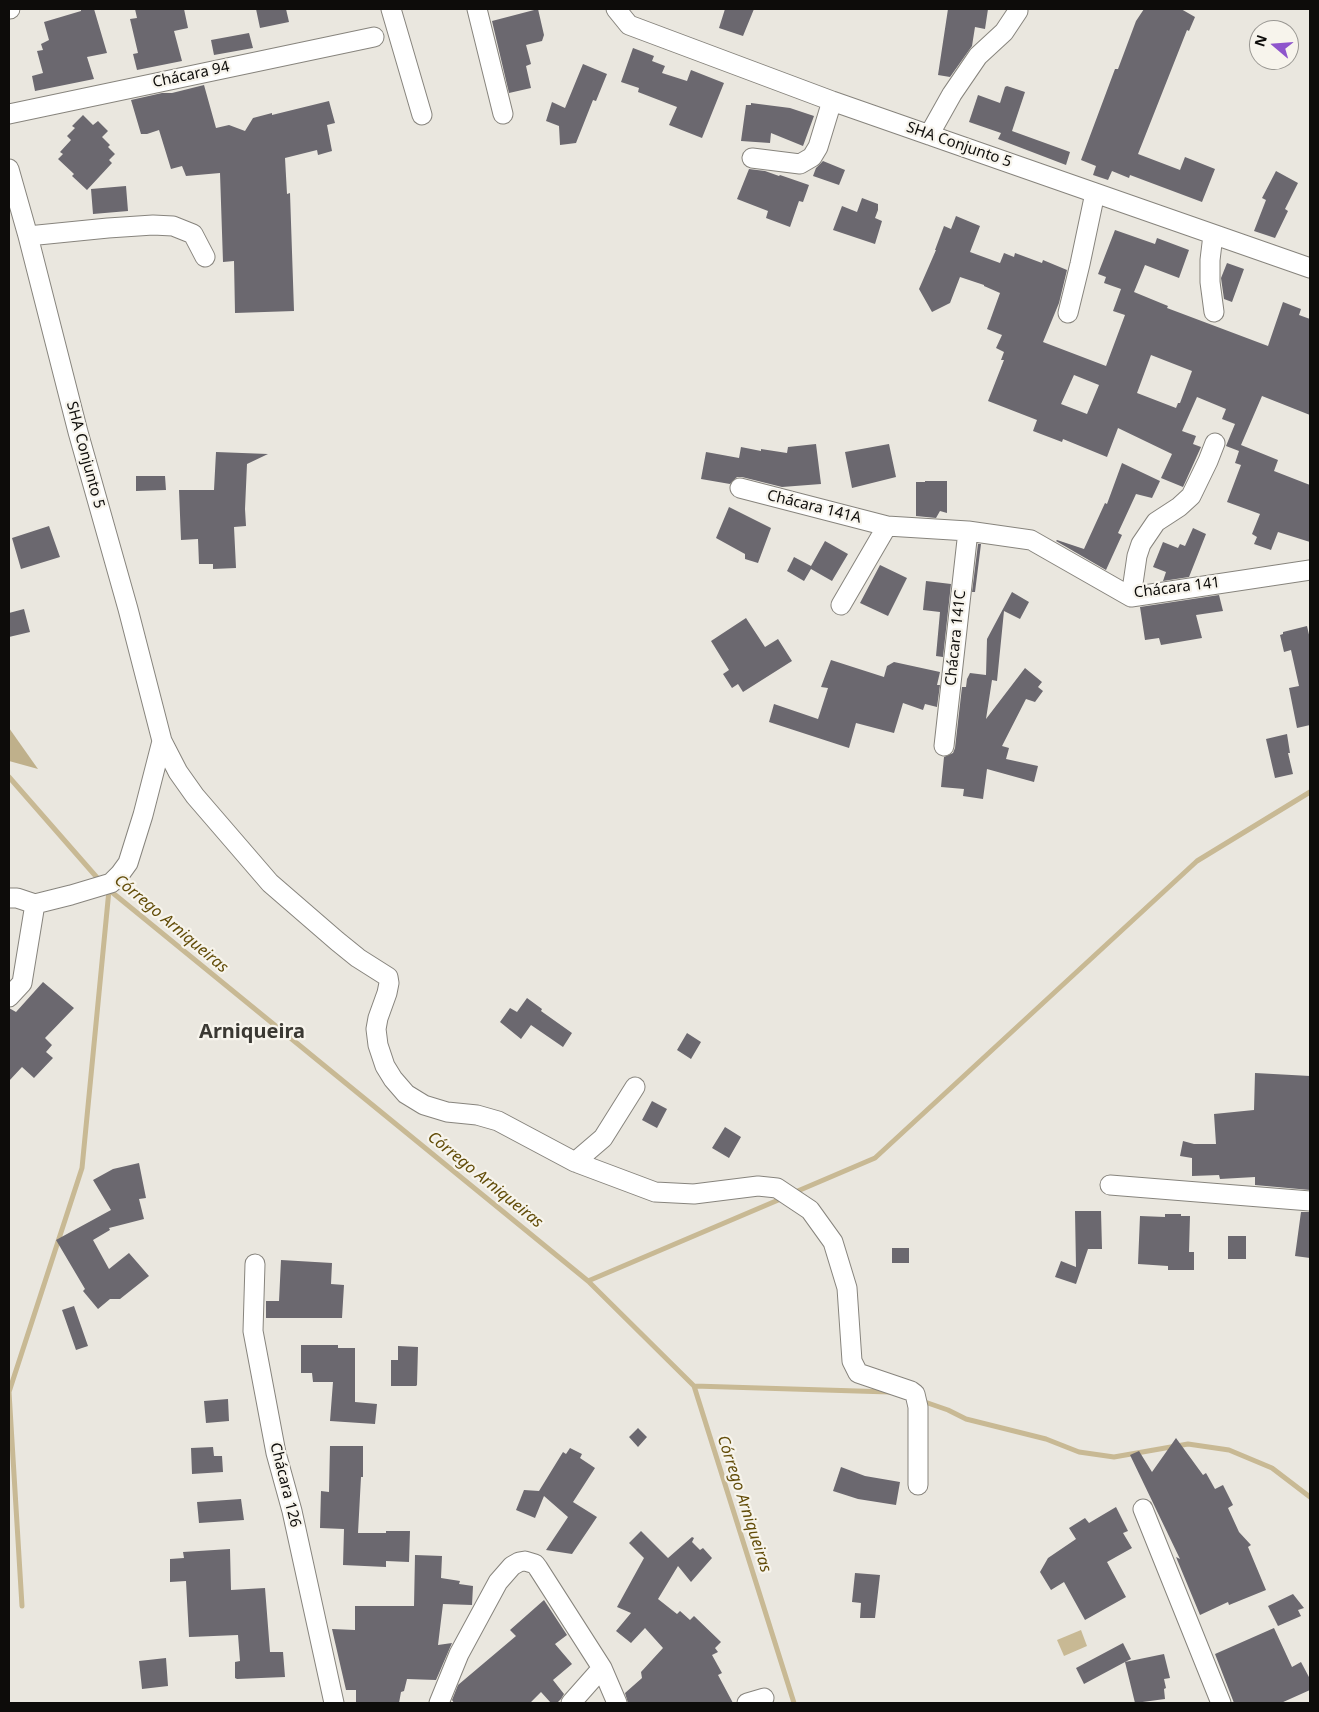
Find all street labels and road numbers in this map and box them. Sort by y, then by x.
street label: Chácara 94 [151,58,231,92]
street label: SHA Conjunto 5 [904,119,1014,171]
street label: SHA Conjunto 5 [62,400,108,510]
street label: Chácara 141A [765,487,863,527]
street label: Chácara 141 [1133,574,1221,602]
street label: Chácara 141C [942,589,970,687]
street label: Chácara 126 [266,1441,304,1529]

